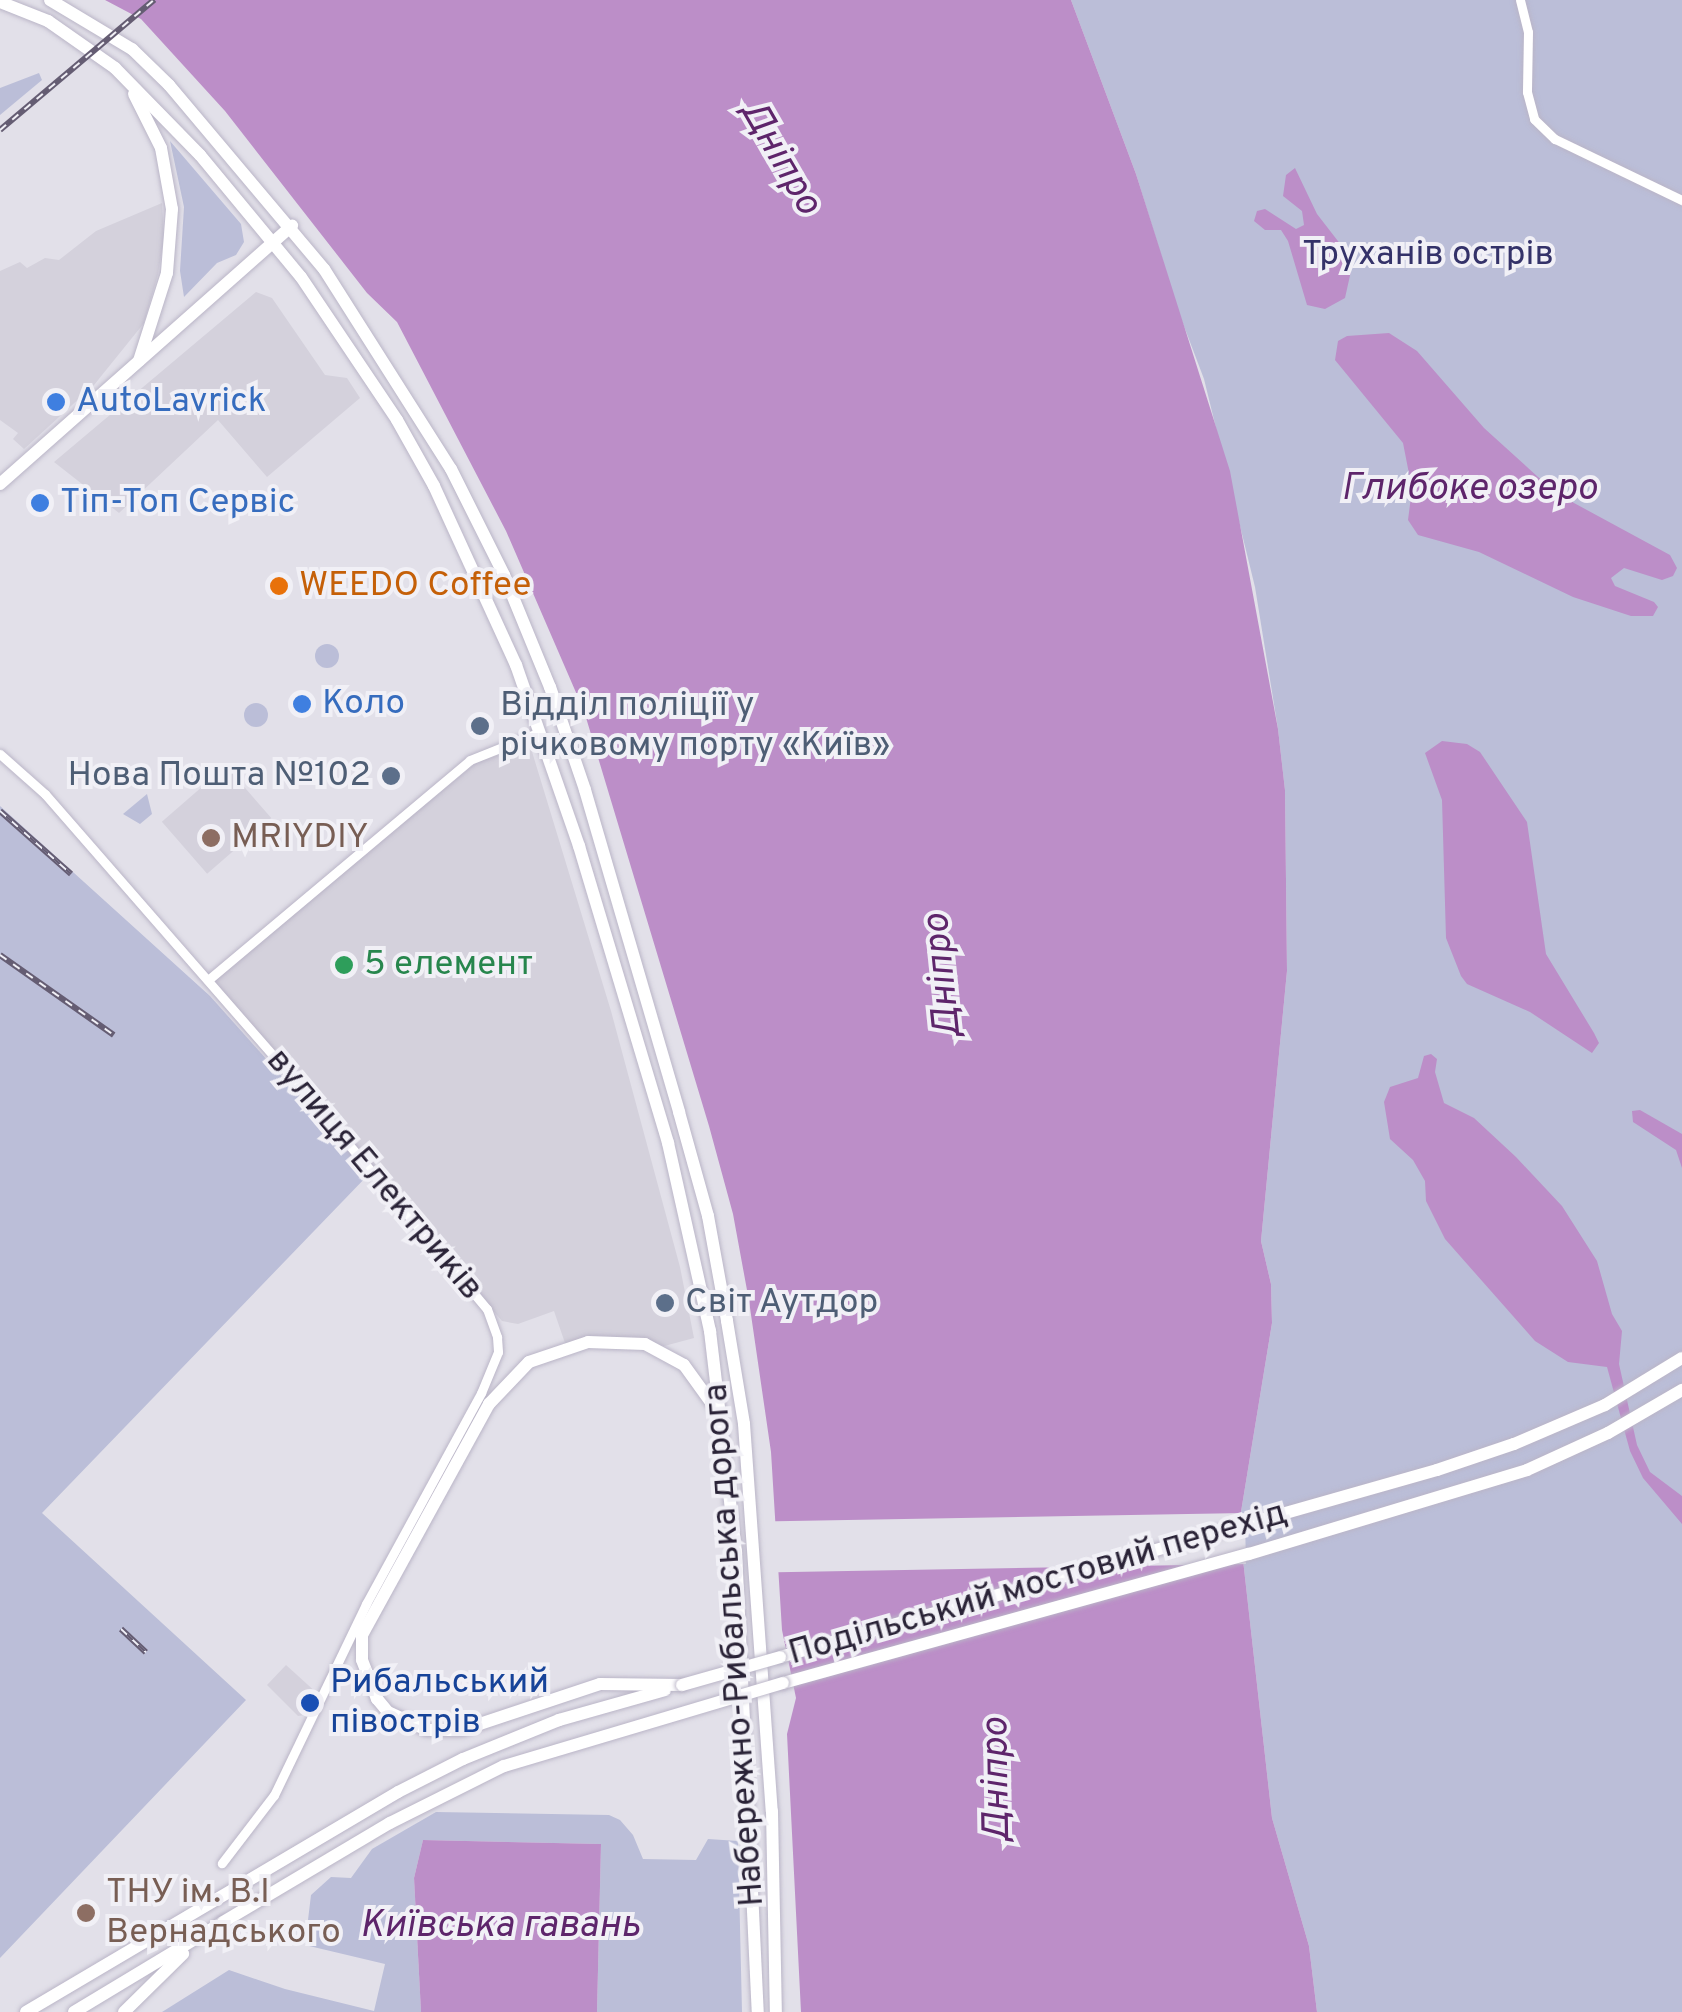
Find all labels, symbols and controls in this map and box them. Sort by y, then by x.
water label: Дніпро [728,93,830,223]
park label: Труханів острів [1302,234,1554,276]
place label: AutoLavrick [76,381,266,423]
marker: AutoLavrick [45,391,67,413]
water label: Глибоке озеро [1341,467,1597,513]
place label: Тіп-Топ Сервіс [60,482,295,524]
marker: Тіп-Топ Сервіс [29,492,51,514]
place label: WEEDO Coffee [299,565,531,607]
marker: WEEDO Coffee [268,575,290,597]
place label: Коло [322,683,405,725]
place label: Відділ поліції у річковому порту «Київ» [500,685,890,767]
marker: Коло [291,693,313,715]
marker: Відділ поліції у річковому порту «Київ» [469,715,491,737]
place label: Нова Пошта №102 [68,755,371,797]
marker: Нова Пошта №102 [380,765,402,787]
place label: MRIYDIY [231,817,369,859]
marker: MRIYDIY [200,827,222,849]
water label: Дніпро [915,912,973,1040]
place label: 5 елемент [364,944,533,986]
marker: 5 елемент [333,954,355,976]
street label: вулиця Електриків [257,1041,491,1309]
place label: Світ Аутдор [685,1282,880,1324]
marker: Світ Аутдор [654,1292,676,1314]
street label: Набережно-Рибальська дорога [696,1382,774,1908]
street label: Подільський мостовий перехід [784,1493,1292,1675]
place label: Рибальський півострів [330,1662,549,1744]
marker: Рибальський півострів [299,1692,321,1714]
water label: Дніпро [974,1717,1022,1843]
place label: ТНУ ім. В.І Вернадського [106,1872,341,1954]
marker: ТНУ ім. В.І Вернадського [75,1902,97,1924]
water label: Київська гавань [360,1904,640,1950]

